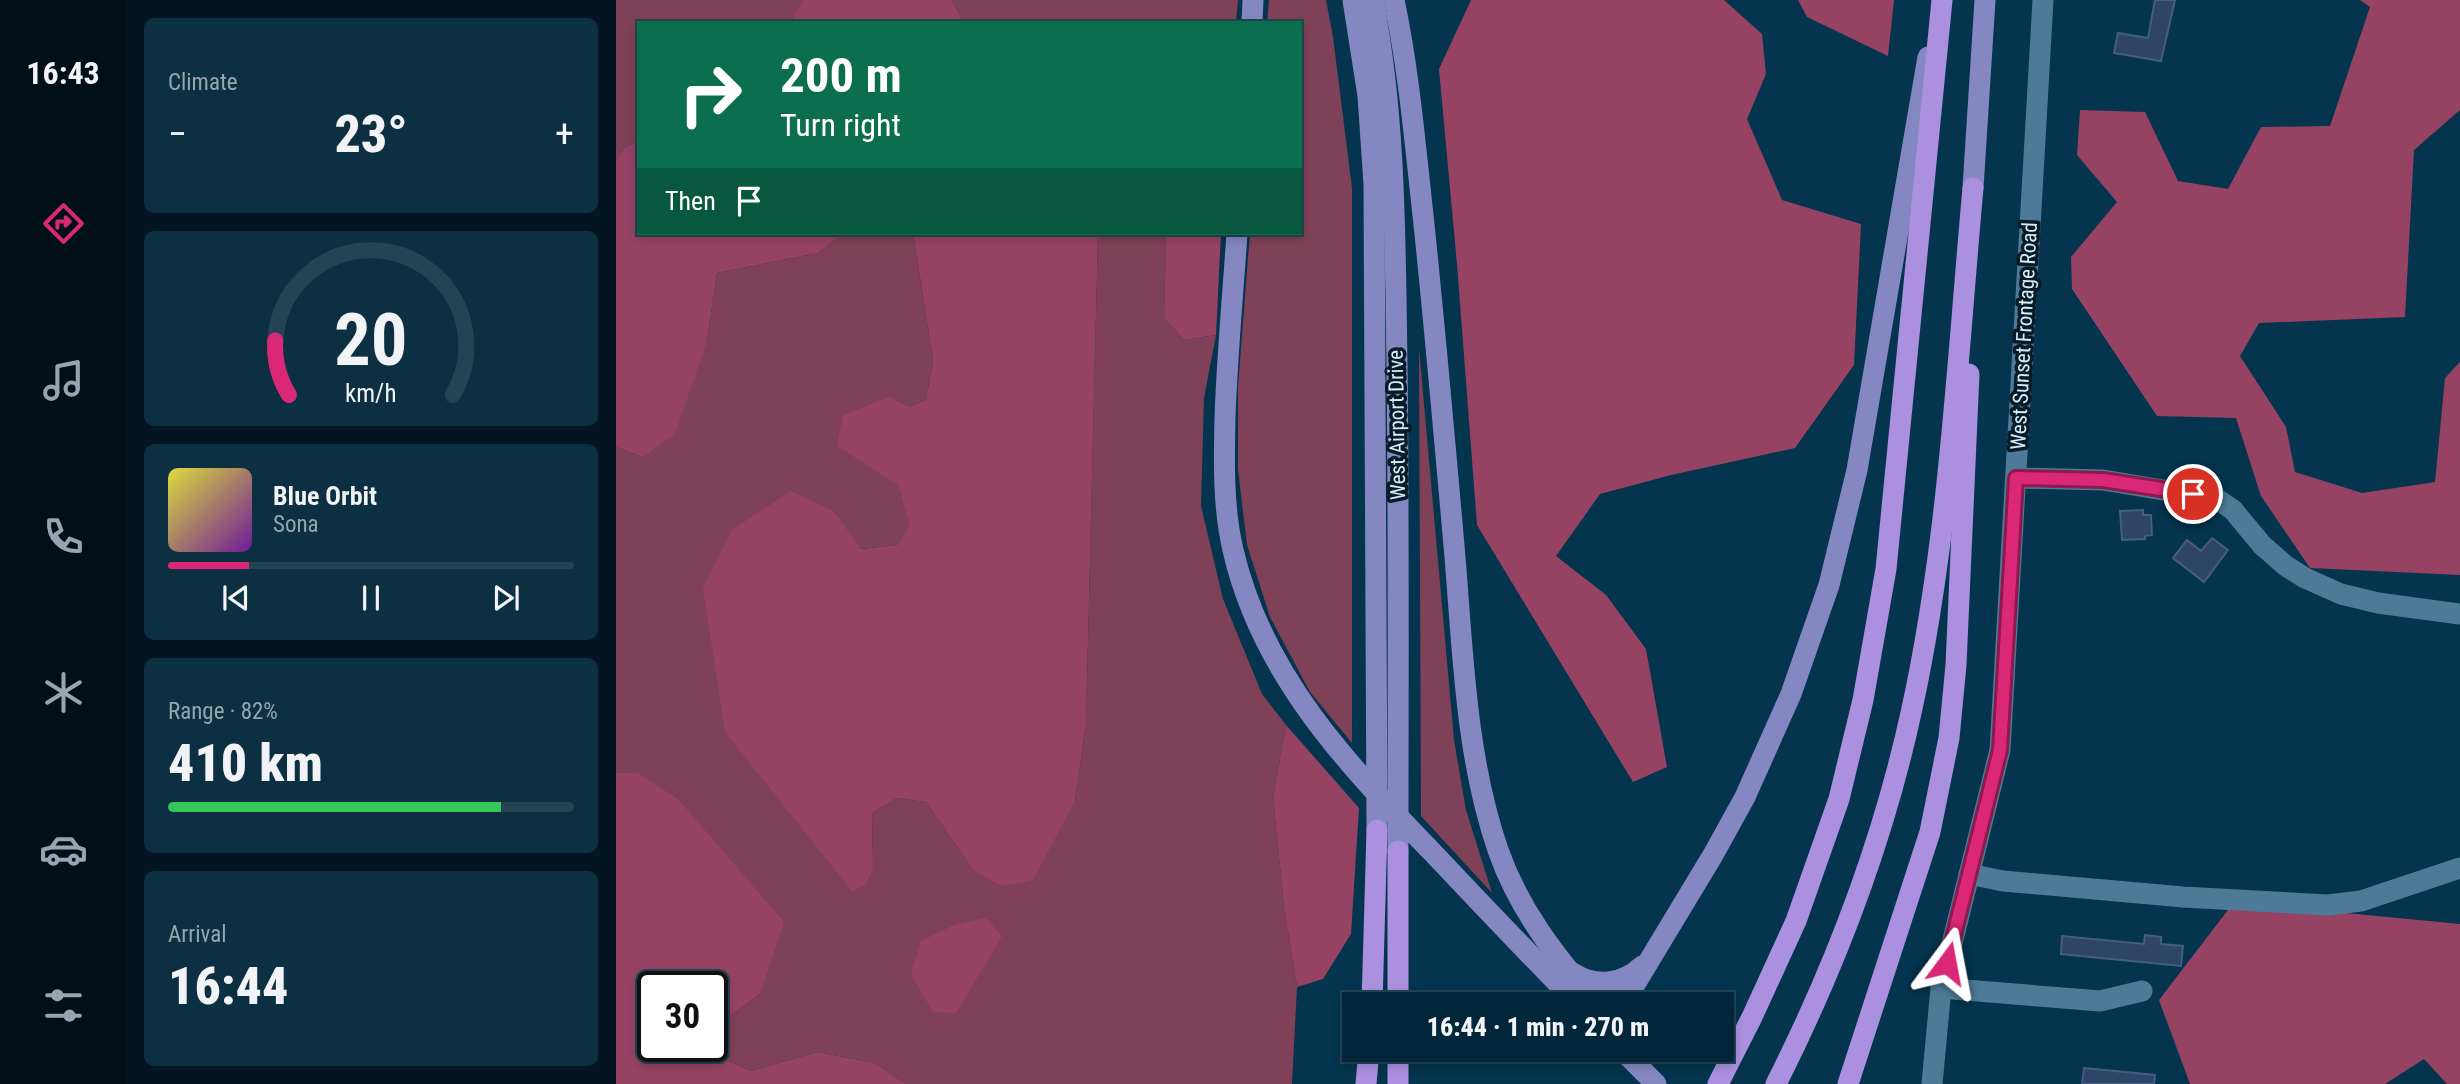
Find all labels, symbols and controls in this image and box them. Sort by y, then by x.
text: 200 m [780,47,902,104]
icon: right [665,49,756,140]
text: 16:43 [26,54,100,92]
text: Climate [168,69,238,96]
text: 23° [334,104,408,165]
text: Turn right [780,106,901,144]
text: − [168,112,187,156]
text: + [555,112,574,156]
icon: arrive [730,182,768,220]
text: Then [665,186,716,216]
icon: directions [39,199,88,248]
street label: West Sunset Frontage Road [2006,222,2042,450]
text: 20 [334,297,408,383]
street label: West Airport Drive [1384,350,1410,500]
icon: music [39,356,88,405]
text: km/h [345,379,397,408]
pin [2163,464,2223,524]
icon: arrive [2174,475,2212,513]
text: Blue Orbit [273,481,377,511]
text: Sona [273,511,319,538]
icon: phone [39,512,88,561]
icon: previous [217,579,255,617]
icon: pause [352,579,390,617]
icon: next [487,579,525,617]
icon: climate [39,668,88,717]
text: Range · 82% [168,698,278,725]
text: 410 km [168,733,323,794]
icon: car [39,825,88,874]
text: Arrival [168,921,227,948]
position arrow [1910,926,1984,1000]
text: 16:44 [168,956,288,1017]
speed limit sign: 30 [637,971,728,1062]
icon: filters [39,981,88,1030]
text: 16:44 · 1 min · 270 m [1427,1012,1649,1042]

